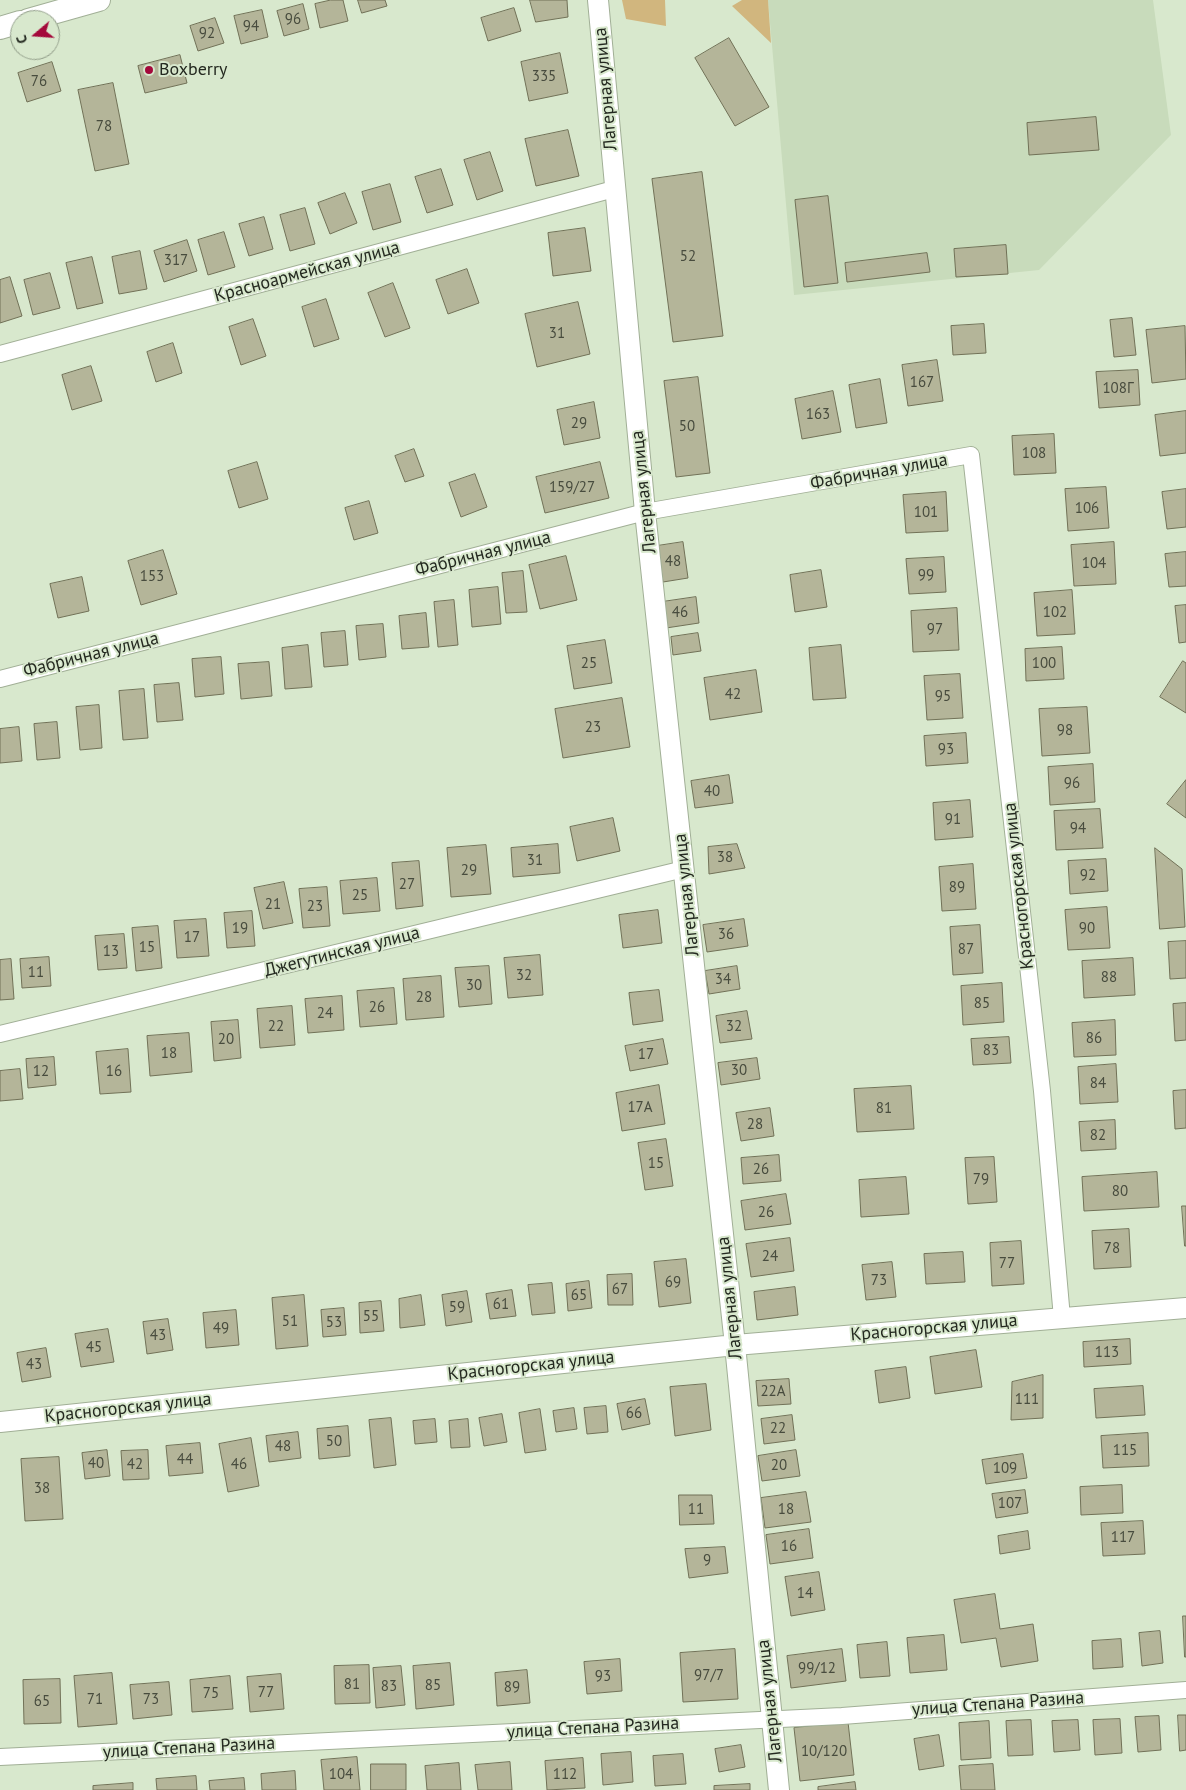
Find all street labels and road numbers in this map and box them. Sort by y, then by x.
street label: Лагерная улица [590,27,622,151]
street label: Красноармейская улица [212,237,402,307]
street label: Лагерная улица [627,430,661,554]
street label: Фабричная улица [809,449,949,495]
street label: Фабричная улица [413,527,553,581]
street label: Фабричная улица [21,628,161,682]
street label: Красногорская улица [999,801,1039,971]
street label: Лагерная улица [670,833,704,957]
street label: Джегутинская улица [262,922,422,982]
street label: Лагерная улица [713,1236,747,1360]
street label: Красногорская улица [850,1310,1018,1346]
street label: Красногорская улица [446,1346,616,1386]
street label: Красногорская улица [43,1388,213,1428]
street label: Лагерная улица [753,1639,787,1763]
street label: улица Степана Разина [911,1687,1085,1721]
street label: улица Степана Разина [506,1713,680,1743]
street label: улица Степана Разина [102,1733,276,1763]

